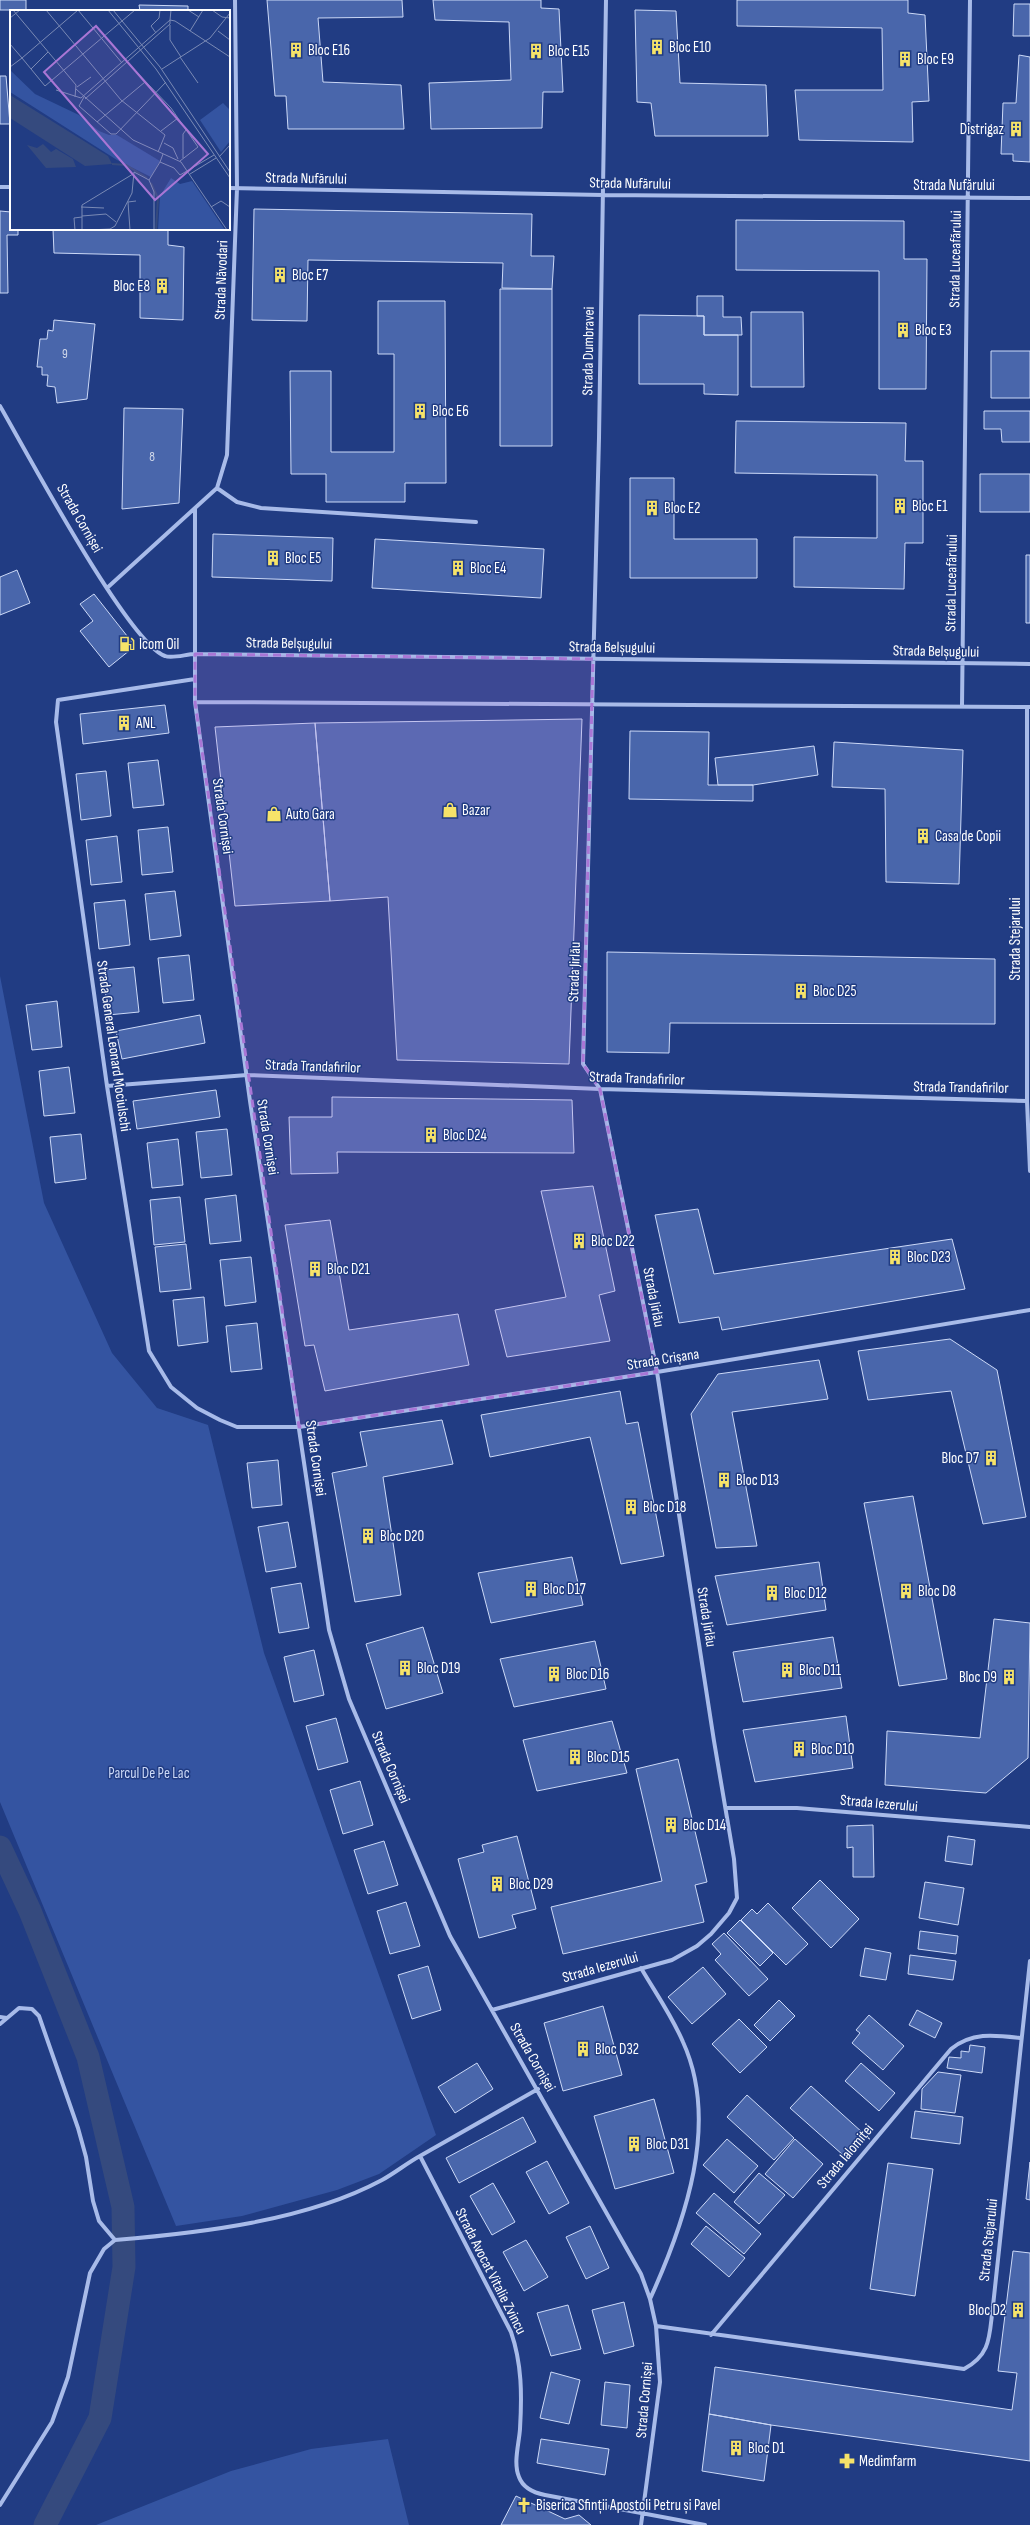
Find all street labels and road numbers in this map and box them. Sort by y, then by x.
street label: Strada Nufărului [265,168,347,189]
street label: Strada Nufărului [589,173,671,194]
street label: Strada Nufărului [913,176,995,195]
street label: Strada Luceafărului [945,210,966,308]
street label: Strada Năvodari [211,240,232,320]
street label: Strada Dumbravei [578,306,599,396]
street label: Strada Cornișei [52,480,107,556]
street label: Strada Luceafărului [941,534,962,632]
street label: Strada Belșugului [246,633,333,654]
street label: Strada Belșugului [569,637,656,658]
street label: Strada Belșugului [893,641,980,662]
street label: Strada Cornișei [208,777,237,855]
street label: Strada Stejarului [1006,897,1025,981]
street label: Strada Jirlău [564,942,585,1002]
street label: Strada General Leonard Mociulschi [92,959,135,1133]
street label: Strada Trandafirilor [265,1055,362,1078]
street label: Strada Trandafirilor [589,1067,686,1090]
street label: Strada Trandafirilor [913,1077,1010,1098]
street label: Strada Cornișei [252,1098,283,1176]
street label: Strada Jirlău [638,1266,669,1328]
street label: Strada Crișana [626,1344,701,1375]
street label: Strada Cornișei [301,1419,330,1497]
street label: Strada Jirlău [692,1586,721,1648]
street label: Strada Cornișei [367,1728,414,1806]
street label: Strada Iezerului [839,1791,919,1816]
street label: Strada Iezerului [560,1948,640,1987]
street label: Strada Cornișei [505,2019,560,2095]
street label: Strada Ialomiței [813,2120,878,2193]
street label: Strada Stejarului [975,2198,1002,2282]
street label: Strada Avocat Vitalie Zvincu [450,2205,531,2338]
street label: Strada Cornișei [632,2361,657,2439]

